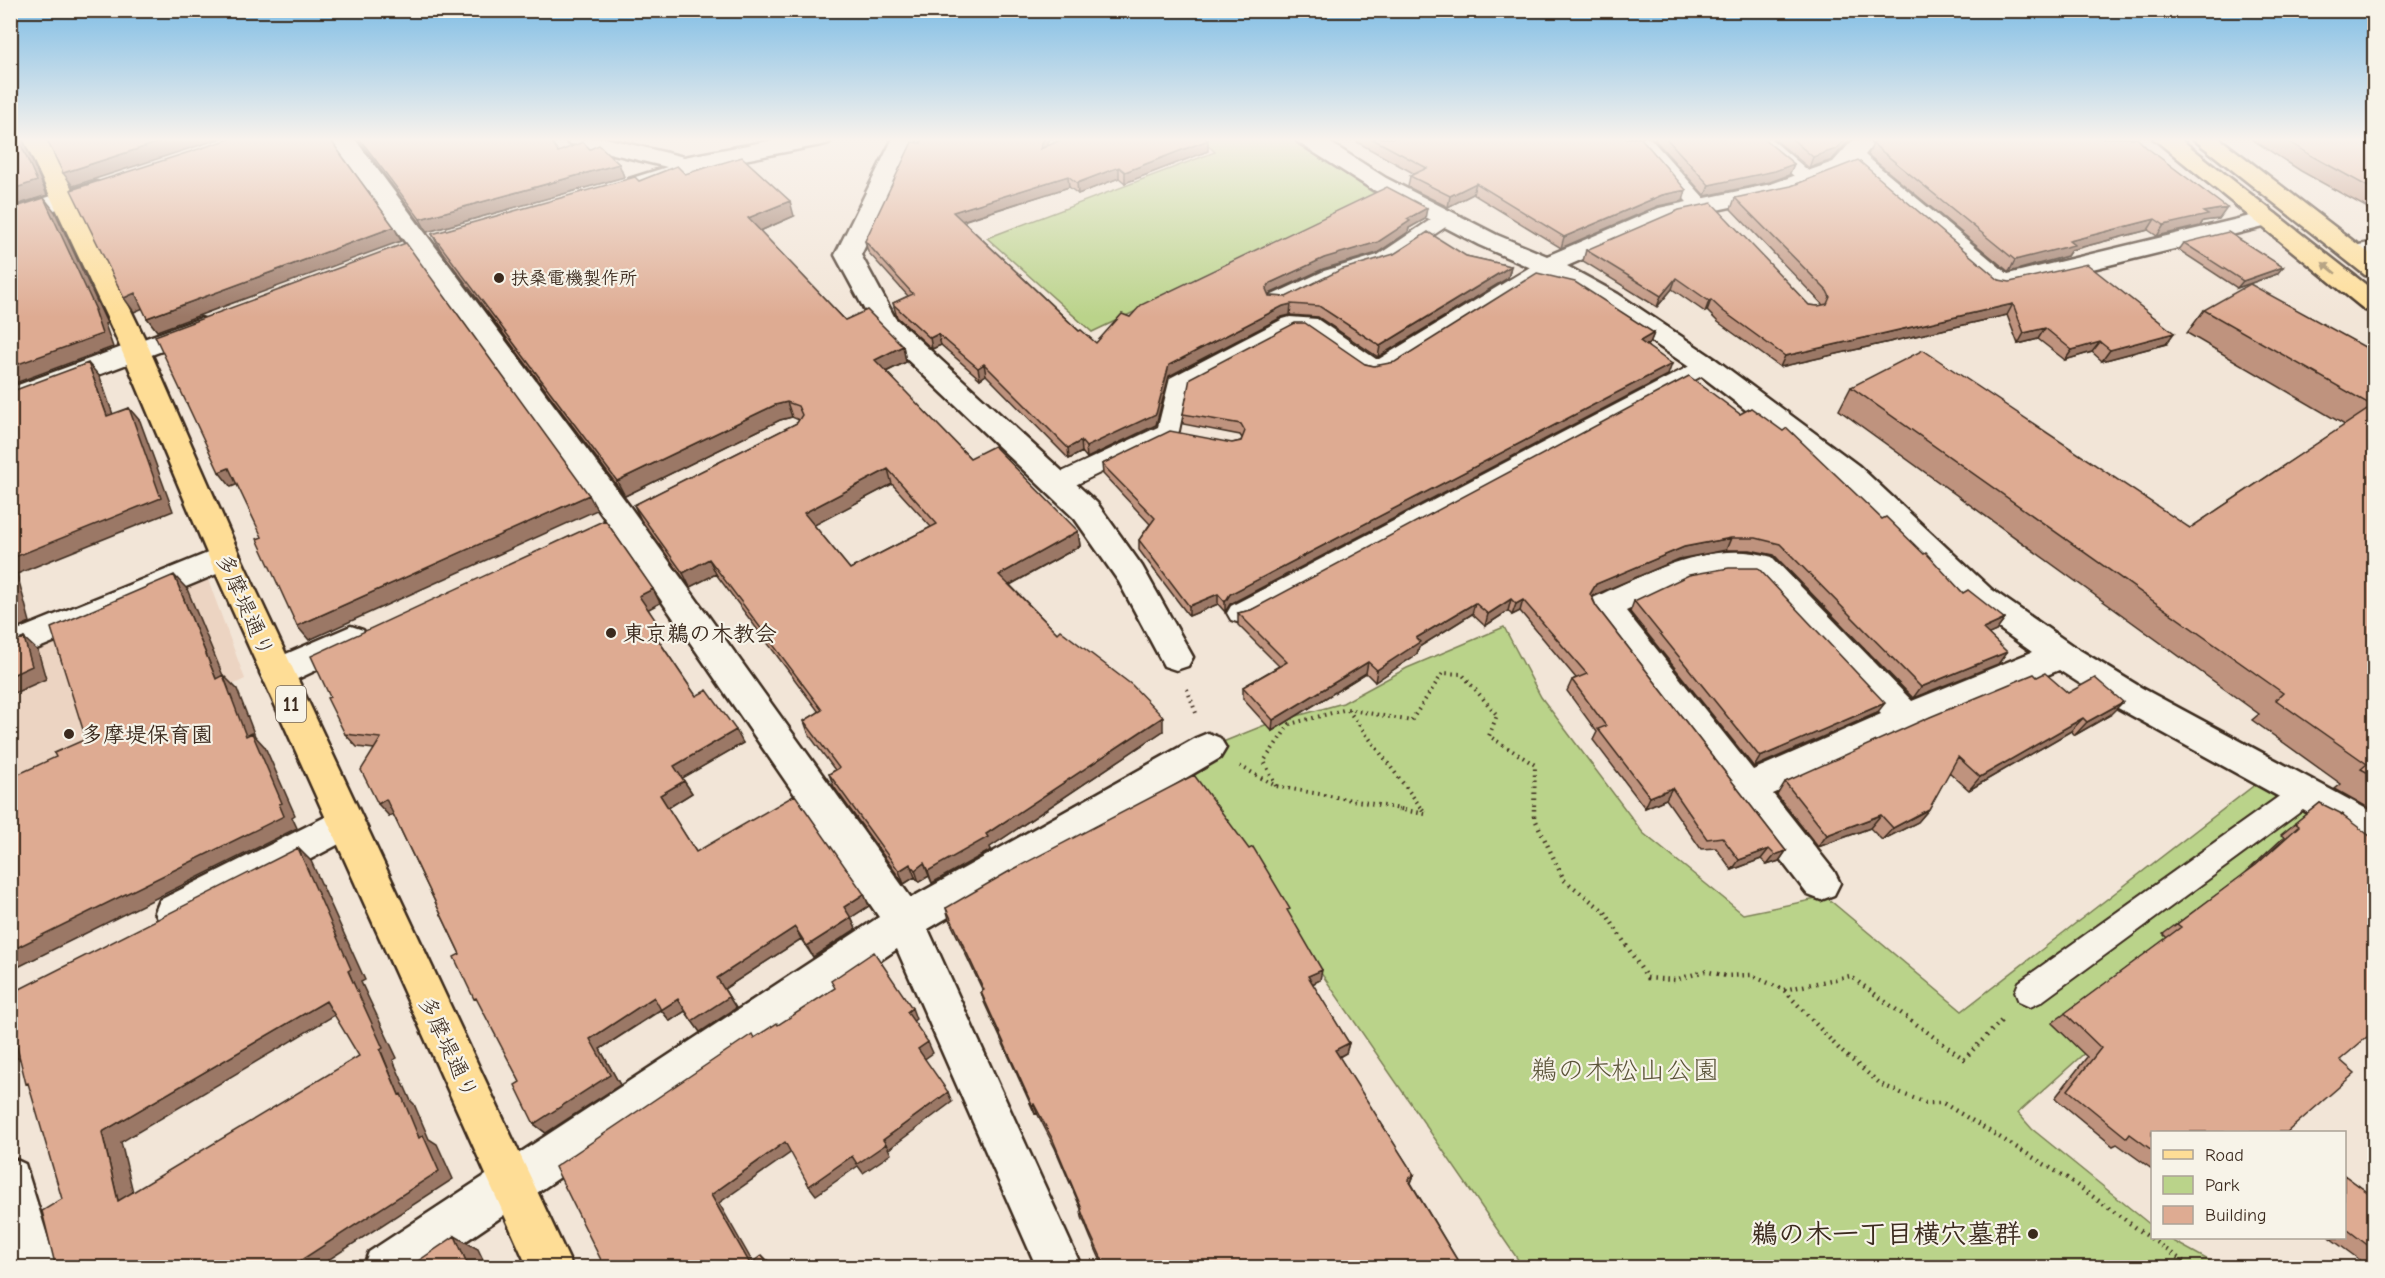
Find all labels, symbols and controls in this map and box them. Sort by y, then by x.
one-way arrow [2322,262,2337,275]
place label: 扶桑電機製作所 [511,268,637,289]
marker: 扶桑電機製作所 [492,271,506,285]
street label: 多摩堤通り [211,550,279,661]
place label: 東京鵜の木教会 [623,621,777,647]
marker: 東京鵜の木教会 [604,626,618,640]
road number: 11 [276,686,306,722]
place label: 多摩堤保育園 [81,722,213,748]
marker: 多摩堤保育園 [62,727,76,741]
street label: 多摩堤通り [413,992,483,1103]
park label: 鵜の木松山公園 [1531,1055,1720,1086]
legend [2151,1131,2346,1239]
text: Road [2205,1145,2244,1166]
text: Park [2205,1175,2240,1196]
text: Building [2205,1205,2267,1226]
place label: 鵜の木一丁目横穴墓群 [1751,1219,2021,1250]
marker: 鵜の木一丁目横穴墓群 [2026,1227,2040,1241]

